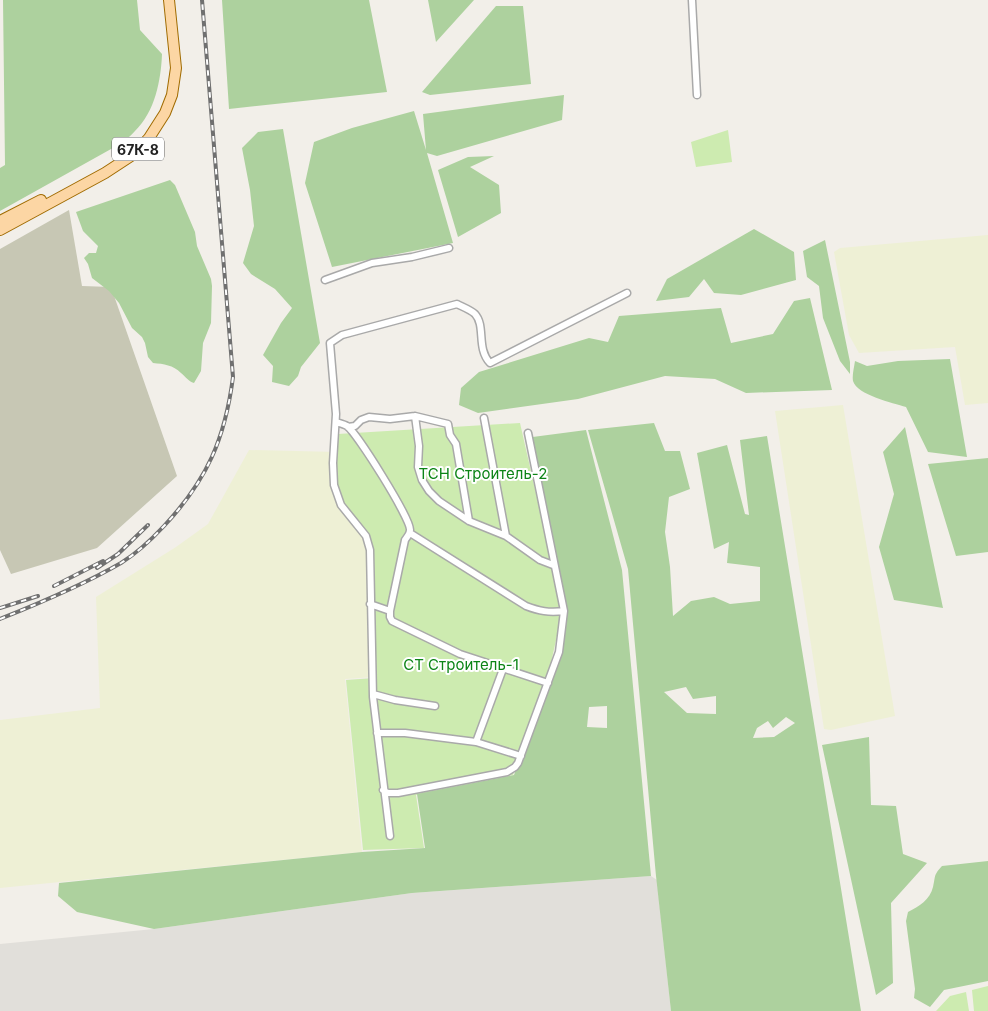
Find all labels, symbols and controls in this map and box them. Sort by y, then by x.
road number: 67К-8 [112,138,164,160]
park label: ТСН Строитель-2 [419,464,547,483]
park label: СТ Строитель-1 [403,655,519,674]

